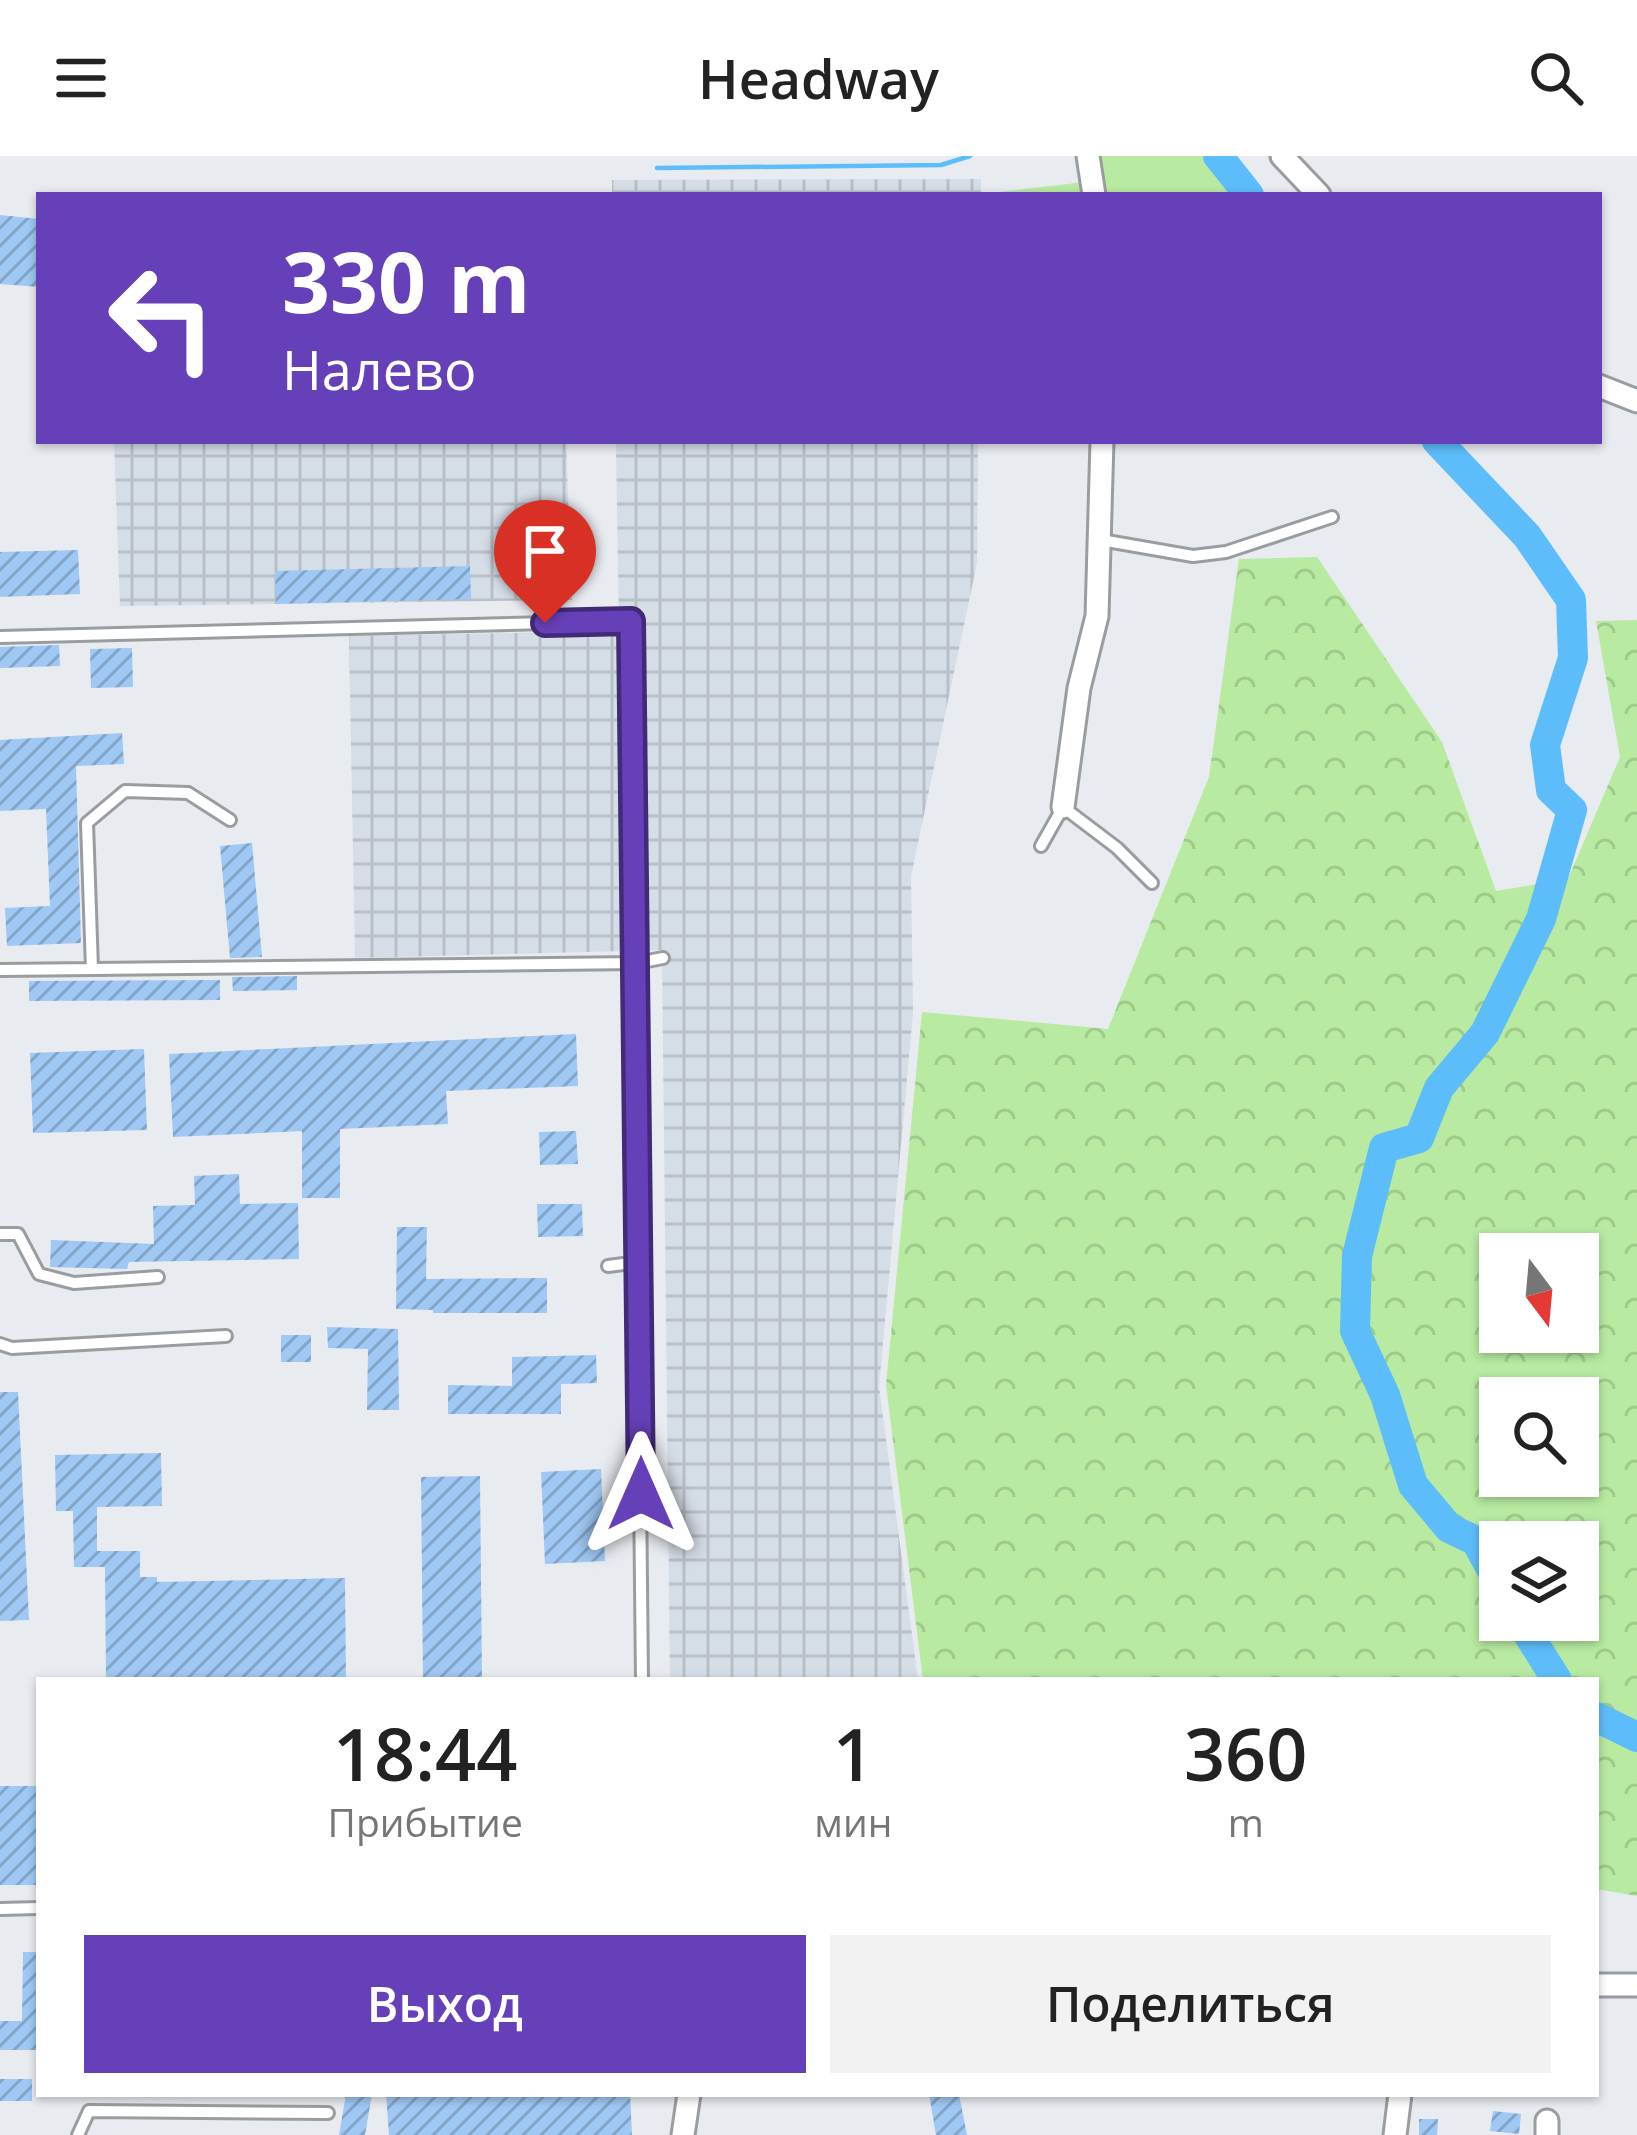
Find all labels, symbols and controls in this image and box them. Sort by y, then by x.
text: Headway [698,41,939,115]
icon: menu [48,45,114,111]
icon: search [1523,45,1589,111]
text: 330 m [282,223,530,338]
icon: left [84,240,240,396]
text: Налево [282,332,477,406]
pin [494,500,596,623]
icon: arrive [512,518,578,584]
north arrow [1479,1233,1599,1353]
map controls [1479,1233,1599,1641]
button: search [1479,1377,1599,1497]
position arrow [578,1431,704,1557]
button: layers [1479,1521,1599,1641]
text: 18:44 [333,1704,517,1802]
text: 1 [833,1704,874,1802]
text: 360 [1184,1704,1307,1802]
text: Прибытие [328,1795,523,1848]
text: мин [814,1795,892,1848]
text: m [1228,1795,1264,1848]
button: Выход [84,1935,806,2073]
button: Поделиться [830,1935,1551,2073]

